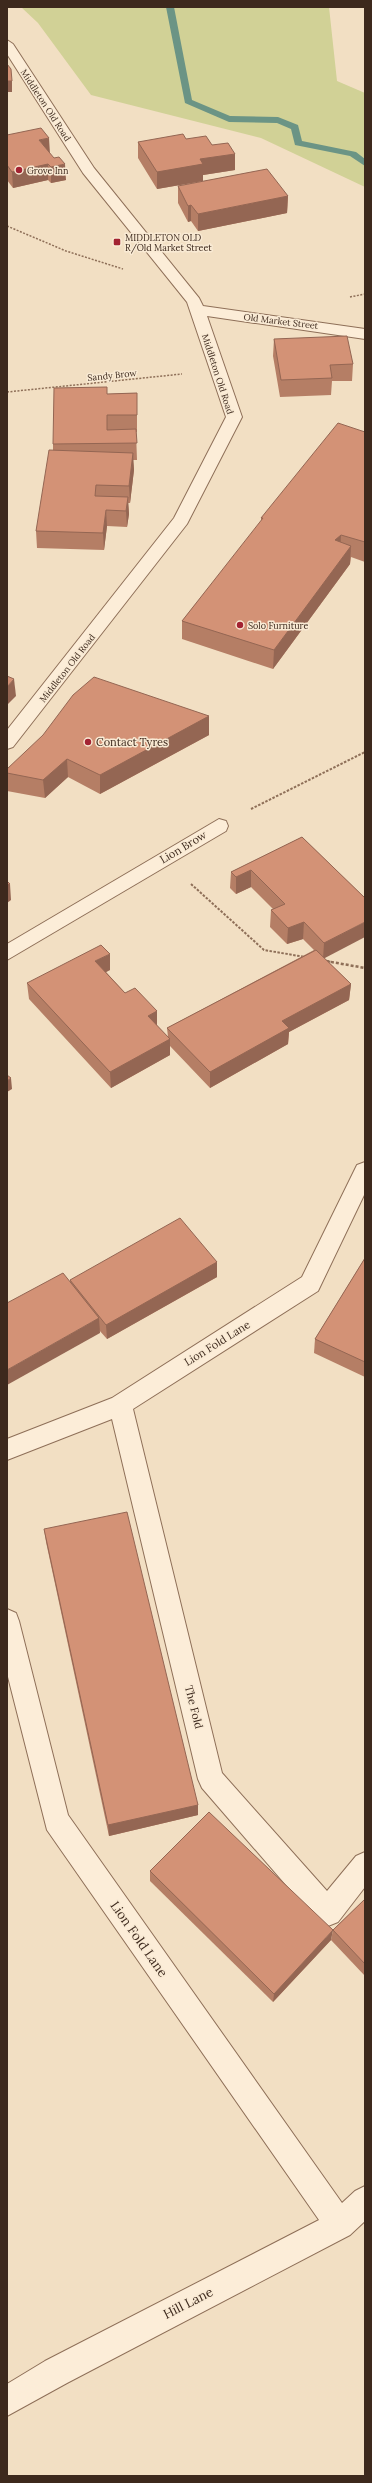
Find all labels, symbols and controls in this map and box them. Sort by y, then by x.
street label: Middleton Old Road [19,67,74,144]
marker: Grove Inn [14,165,24,175]
place label: Grove Inn [27,165,69,176]
place label: MIDDLETON OLD R/Old Market Street [125,232,212,254]
marker: MIDDLETON OLD R/Old Market Street [112,237,122,247]
street label: Old Market Street [243,311,319,331]
street label: Middleton Old Road [200,333,236,416]
street label: Sandy Brow [87,367,138,383]
marker: Solo Furniture [235,620,245,630]
place label: Solo Furniture [248,620,308,631]
street label: Middleton Old Road [37,631,97,704]
place label: Contact Tyres [96,735,168,749]
marker: Contact Tyres [83,737,93,747]
street label: Lion Brow [157,828,209,866]
street label: Lion Fold Lane [181,1317,253,1369]
street label: The Fold [182,1684,206,1731]
street label: Lion Fold Lane [107,1898,171,1980]
street label: Hill Lane [160,2283,216,2323]

